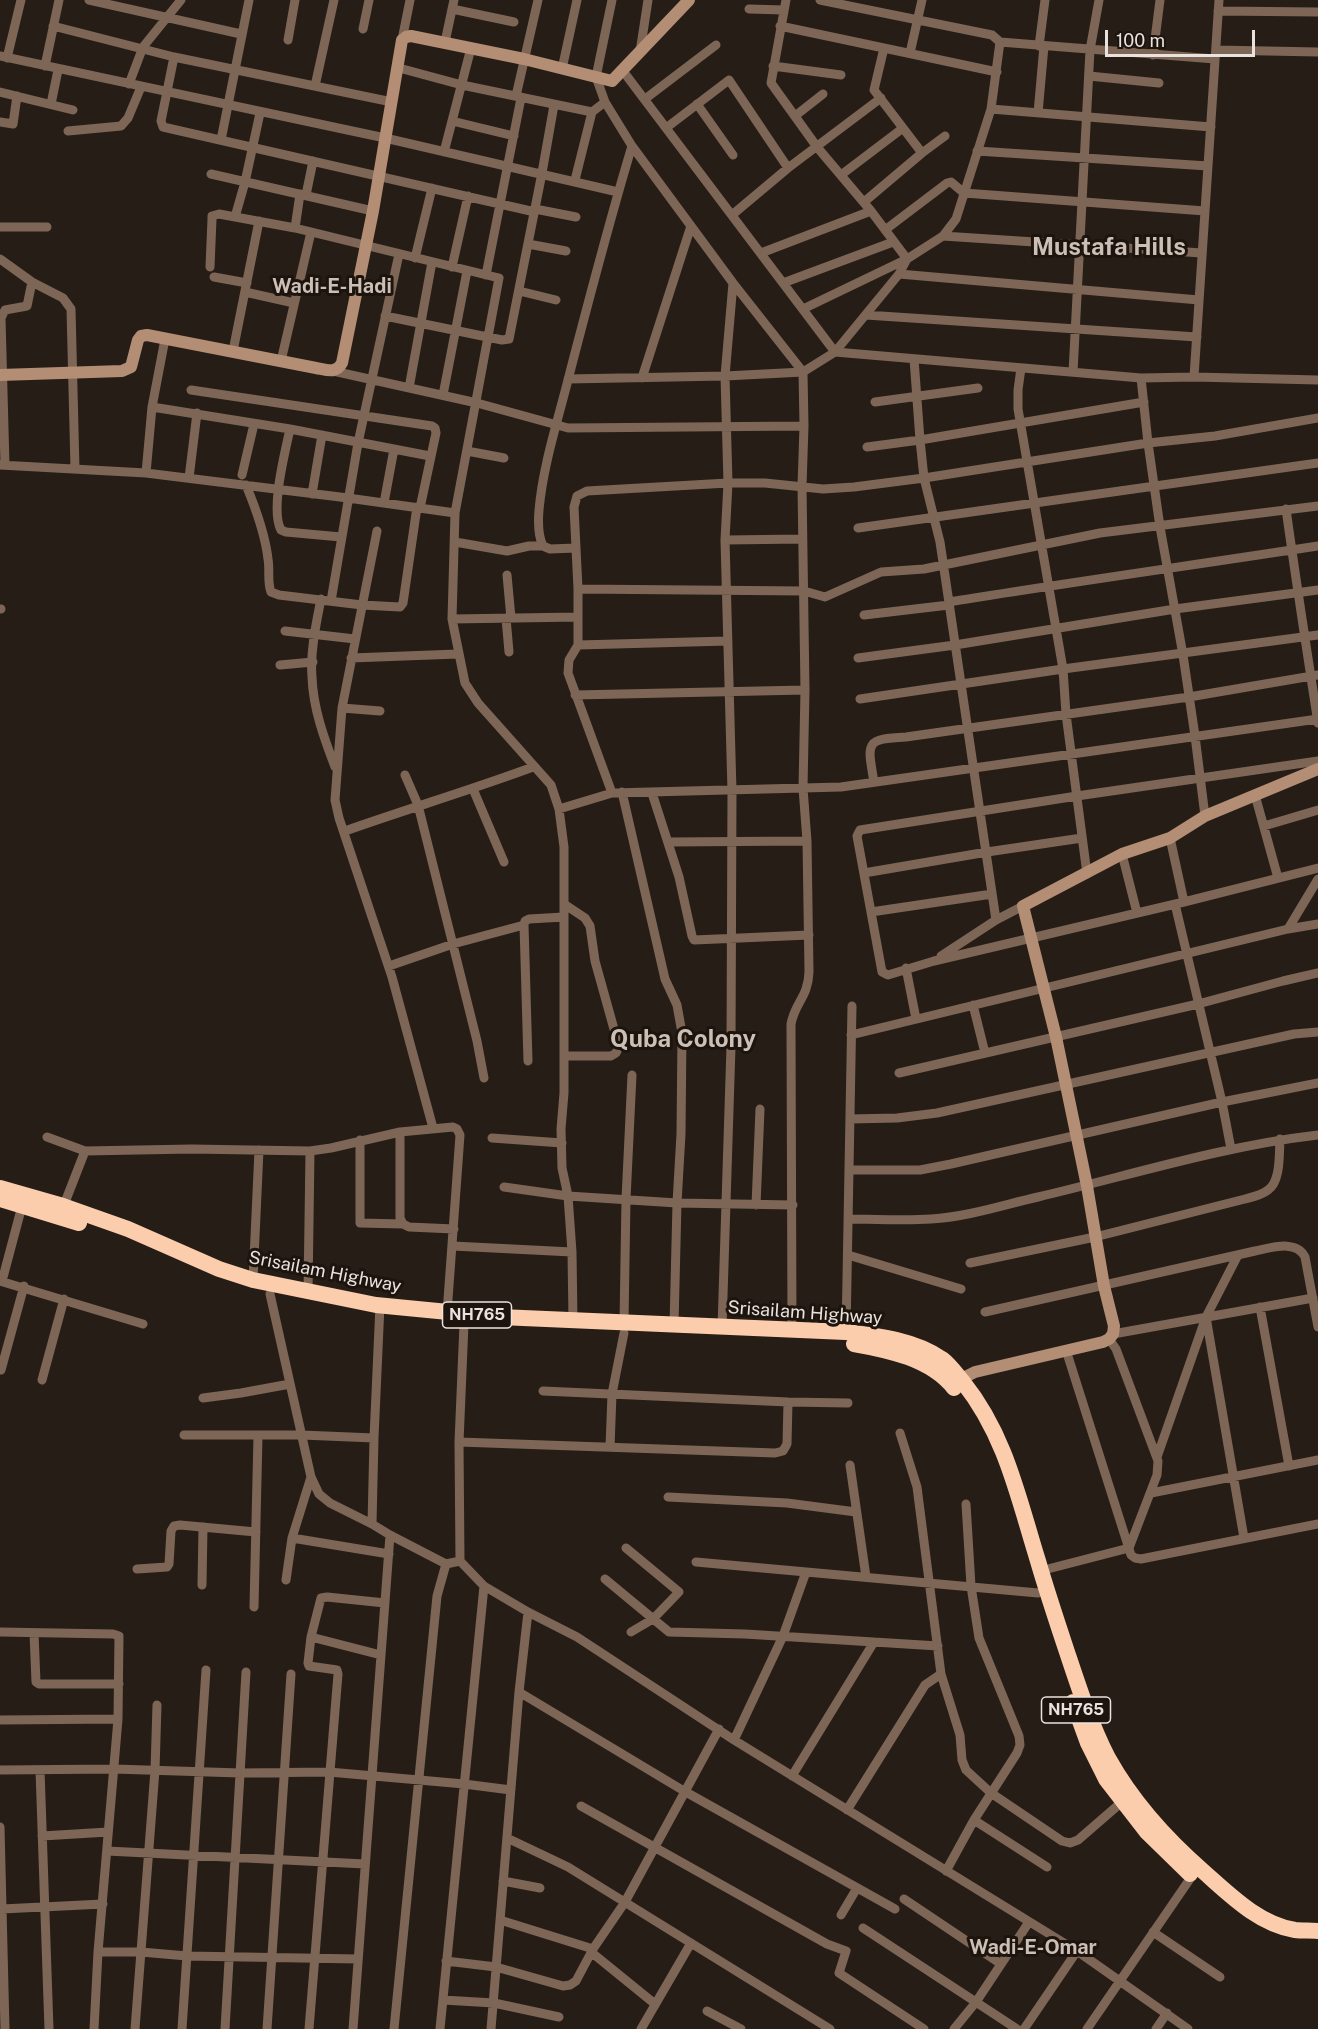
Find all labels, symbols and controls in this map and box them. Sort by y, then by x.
scale bar [1108,18,1258,56]
text: 100 m [1116,30,1165,51]
district label: Mustafa Hills [1032,234,1186,262]
district label: Wadi-E-Hadi [272,275,392,299]
district label: Quba Colony [610,1026,756,1054]
street label: Srisailam Highway [247,1247,403,1297]
street label: Srisailam Highway [727,1297,883,1329]
road number: NH765 [442,1302,512,1328]
road number: NH765 [1042,1697,1110,1723]
district label: Wadi-E-Omar [969,1936,1097,1960]

